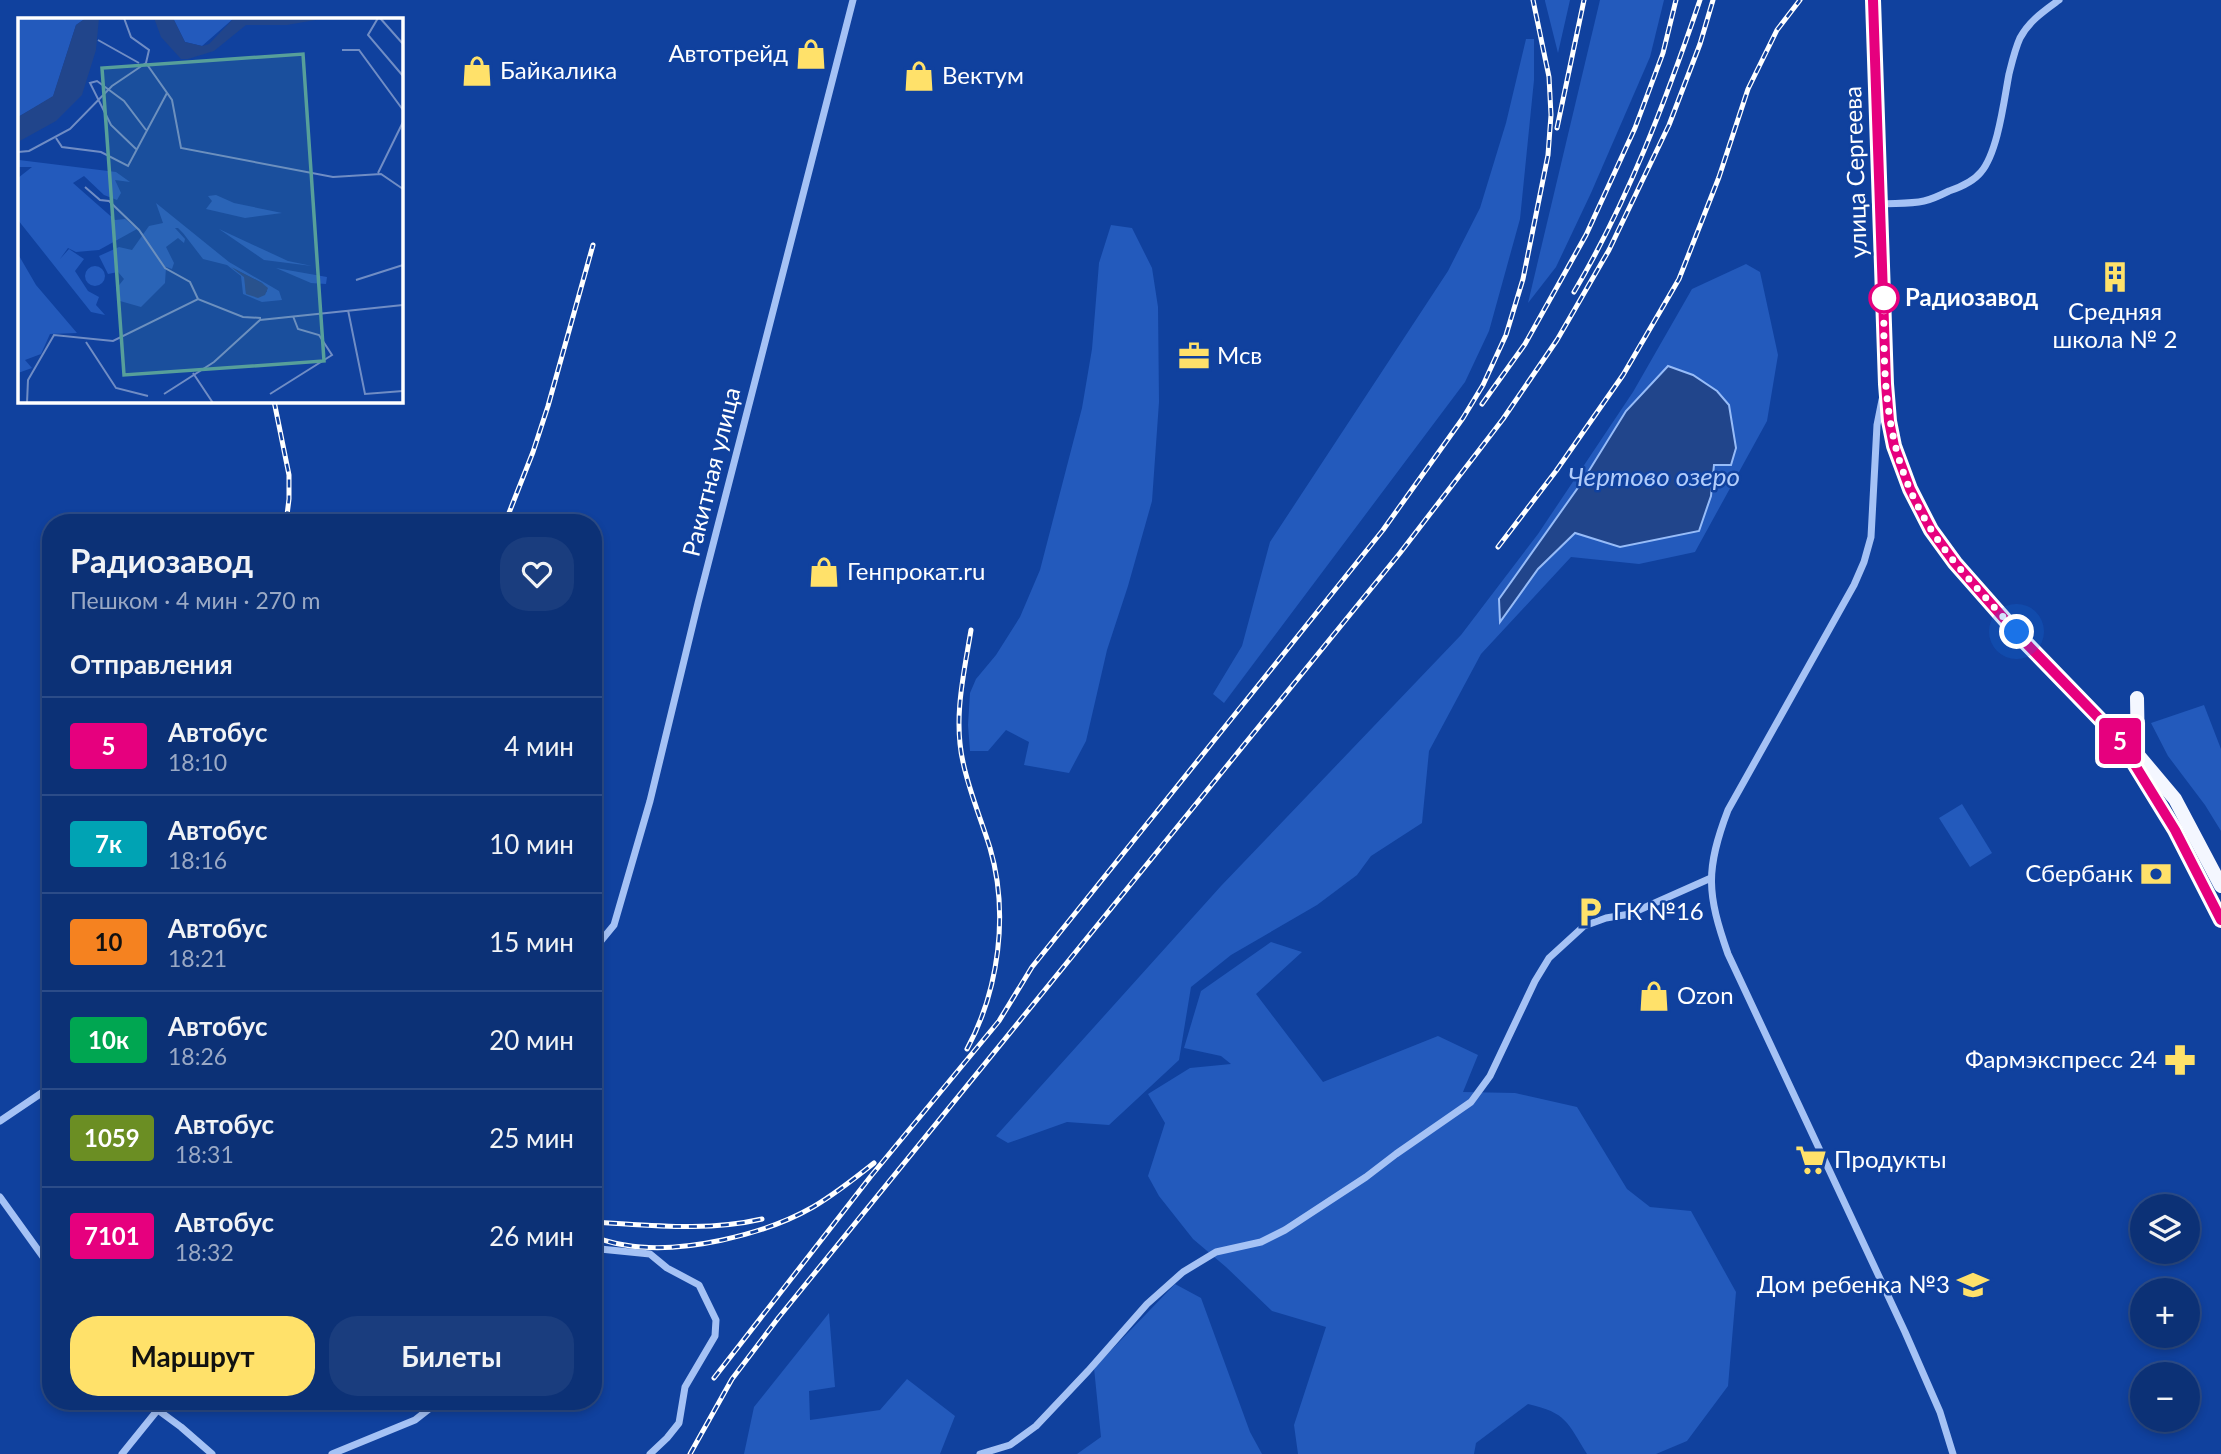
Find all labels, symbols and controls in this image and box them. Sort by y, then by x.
inset map [18,18,402,402]
shop icon: Автотрейд [794,37,828,71]
place label: Автотрейд [668,38,788,67]
shop icon: Байкалика [460,54,494,88]
place label: Байкалика [500,55,617,84]
shop icon: Вектум [902,59,936,93]
place label: Вектум [942,60,1024,89]
street label: улица Сергеева [1837,86,1872,259]
building icon: Средняя школа № 2 [2098,260,2132,294]
place label: Радиозавод [1905,282,2038,311]
marker: Радиозавод [1869,283,1899,313]
place label: Средняя школа № 2 [2053,296,2177,353]
office icon: Мсв [1177,339,1211,373]
place label: Мсв [1217,340,1262,369]
street label: Ракитная улица [676,384,746,559]
water label: Чертово озеро [1568,460,1740,492]
button: heart [500,537,574,611]
text: Радиозавод [70,540,253,580]
shop icon: Генпрокат.ru [807,555,841,589]
place label: Генпрокат.ru [847,556,985,585]
text: Пешком · 4 мин · 270 m [70,586,320,614]
your location [1999,614,2034,649]
text: Отправления [70,648,233,680]
text: Автобус [168,716,267,748]
line badge: 5 [2097,718,2143,764]
text: 5 [2113,726,2127,755]
text: 4 мин [504,730,574,762]
text: 5 [102,731,115,760]
text: 18:10 [168,748,227,776]
text: Автобус [168,814,267,846]
text: 10 мин [489,828,574,860]
text: 7к [95,829,122,858]
text: 18:16 [168,846,227,874]
bank icon: Сбербанк [2139,857,2173,891]
place label: Сбербанк [2025,858,2134,887]
parking icon: ГК №16 [1573,895,1607,929]
place label: ГК №16 [1613,896,1704,925]
text: Автобус [168,912,267,944]
text: 15 мин [489,926,574,958]
text: 10 [95,927,122,956]
text: 18:21 [168,944,227,972]
shop icon: Ozon [1637,979,1671,1013]
place label: Ozon [1677,980,1734,1009]
text: Автобус [168,1010,267,1042]
text: 20 мин [489,1024,574,1056]
text: 10к [88,1025,129,1054]
text: 18:26 [168,1042,227,1070]
pharmacy icon: Фармэкспресс 24 [2163,1043,2197,1077]
place label: Фармэкспресс 24 [1965,1044,2157,1073]
text: Автобус [175,1108,274,1140]
text: 25 мин [489,1122,574,1154]
text: 1059 [84,1123,140,1152]
text: 18:31 [175,1140,234,1168]
supermarket icon: Продукты [1794,1143,1828,1177]
place label: Продукты [1834,1144,1947,1173]
map controls [2130,1194,2200,1432]
button: layers [2130,1194,2200,1264]
text: Автобус [175,1206,274,1238]
text: 26 мин [489,1220,574,1252]
text: 7101 [84,1221,140,1250]
text: 18:32 [175,1238,234,1266]
school or university icon: Дом ребенка №3 [1956,1268,1990,1302]
place label: Дом ребенка №3 [1757,1269,1950,1298]
button: + [2130,1278,2200,1348]
button: Маршрут [70,1316,315,1396]
button: Билеты [329,1316,574,1396]
button: − [2130,1362,2200,1432]

